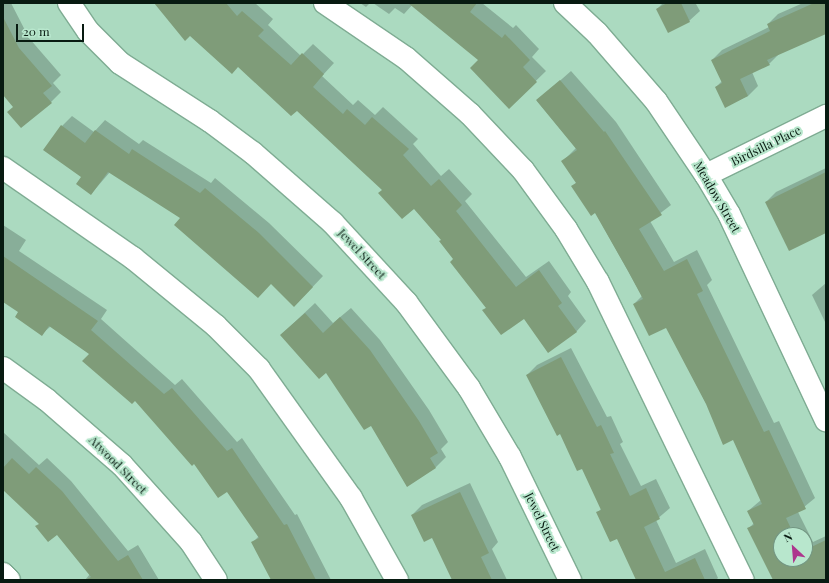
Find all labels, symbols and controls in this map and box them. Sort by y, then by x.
scale bar [18,16,86,42]
text: 20 m [23,23,50,39]
street label: Birdsilla Place [729,123,803,169]
street label: Meadow Street [691,159,743,235]
street label: Jewel Street [335,226,389,282]
street label: Atwood Street [86,433,150,497]
street label: Jewel Street [522,490,562,554]
north arrow [773,527,813,567]
text: N [781,528,795,545]

